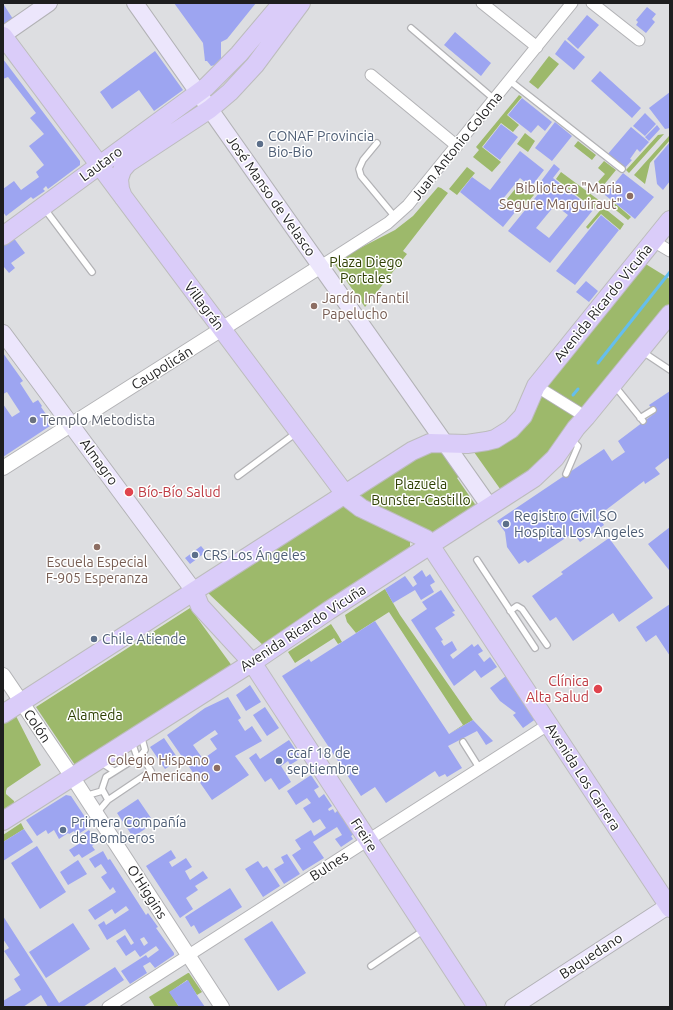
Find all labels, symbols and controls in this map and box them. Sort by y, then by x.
street label: Juan Antonio Coloma [408,88,506,204]
place label: CONAF Provincia Bio-Bio [268,128,374,160]
street label: José Manso de Velasco [223,132,319,260]
marker: CONAF Provincia Bio-Bio [255,139,265,149]
street label: Lautaro [76,143,126,185]
place label: Biblioteca "Maria Segure Marguiraut" [499,180,622,212]
marker: Biblioteca "Maria Segure Marguiraut" [625,191,635,201]
street label: Avenida Ricardo Vicuña [550,241,656,365]
park label: Plaza Diego Portales [329,254,403,286]
street label: Villagrán [180,279,228,333]
place label: Jardín Infantil Papelucho [322,290,409,322]
marker: Jardín Infantil Papelucho [309,301,319,311]
street label: Caupolicán [128,343,196,393]
place label: Templo Metodista [41,412,155,428]
marker: Templo Metodista [28,415,38,425]
street label: Almagro [76,435,122,489]
park label: Plazuela Bunster-Castillo [371,476,471,508]
place label: Bío-Bío Salud [138,484,221,500]
marker: Bío-Bío Salud [123,486,135,498]
place label: Registro Civil SO Hospital Los Angeles [514,508,644,540]
marker: Registro Civil SO Hospital Los Angeles [501,519,511,529]
marker: Escuela Especial F-905 Esperanza [92,542,102,552]
place label: CRS Los Ángeles [203,547,306,563]
marker: CRS Los Ángeles [190,550,200,560]
place label: Escuela Especial F-905 Esperanza [46,554,148,586]
street label: Avenida Ricardo Vicuña [237,581,369,675]
place label: Chile Atiende [102,631,186,647]
marker: Chile Atiende [89,634,99,644]
place label: Clínica Alta Salud [526,673,589,706]
marker: Clínica Alta Salud [592,683,604,695]
street label: Colón [20,706,54,746]
park label: Alameda [67,707,123,723]
street label: Avenida Los Carrera [542,720,624,834]
place label: ccaf 18 de septiembre [287,745,359,778]
place label: Colegio Hispano Americano [107,752,209,784]
marker: ccaf 18 de septiembre [274,756,284,766]
marker: Colegio Hispano Americano [212,763,222,773]
place label: Primera Compañía de Bomberos [71,814,186,846]
street label: Freire [347,815,381,855]
marker: Primera Compañía de Bomberos [58,825,68,835]
street label: Bulnes [307,847,351,885]
street label: O'Higgins [123,862,171,922]
street label: Baquedano [556,929,626,983]

